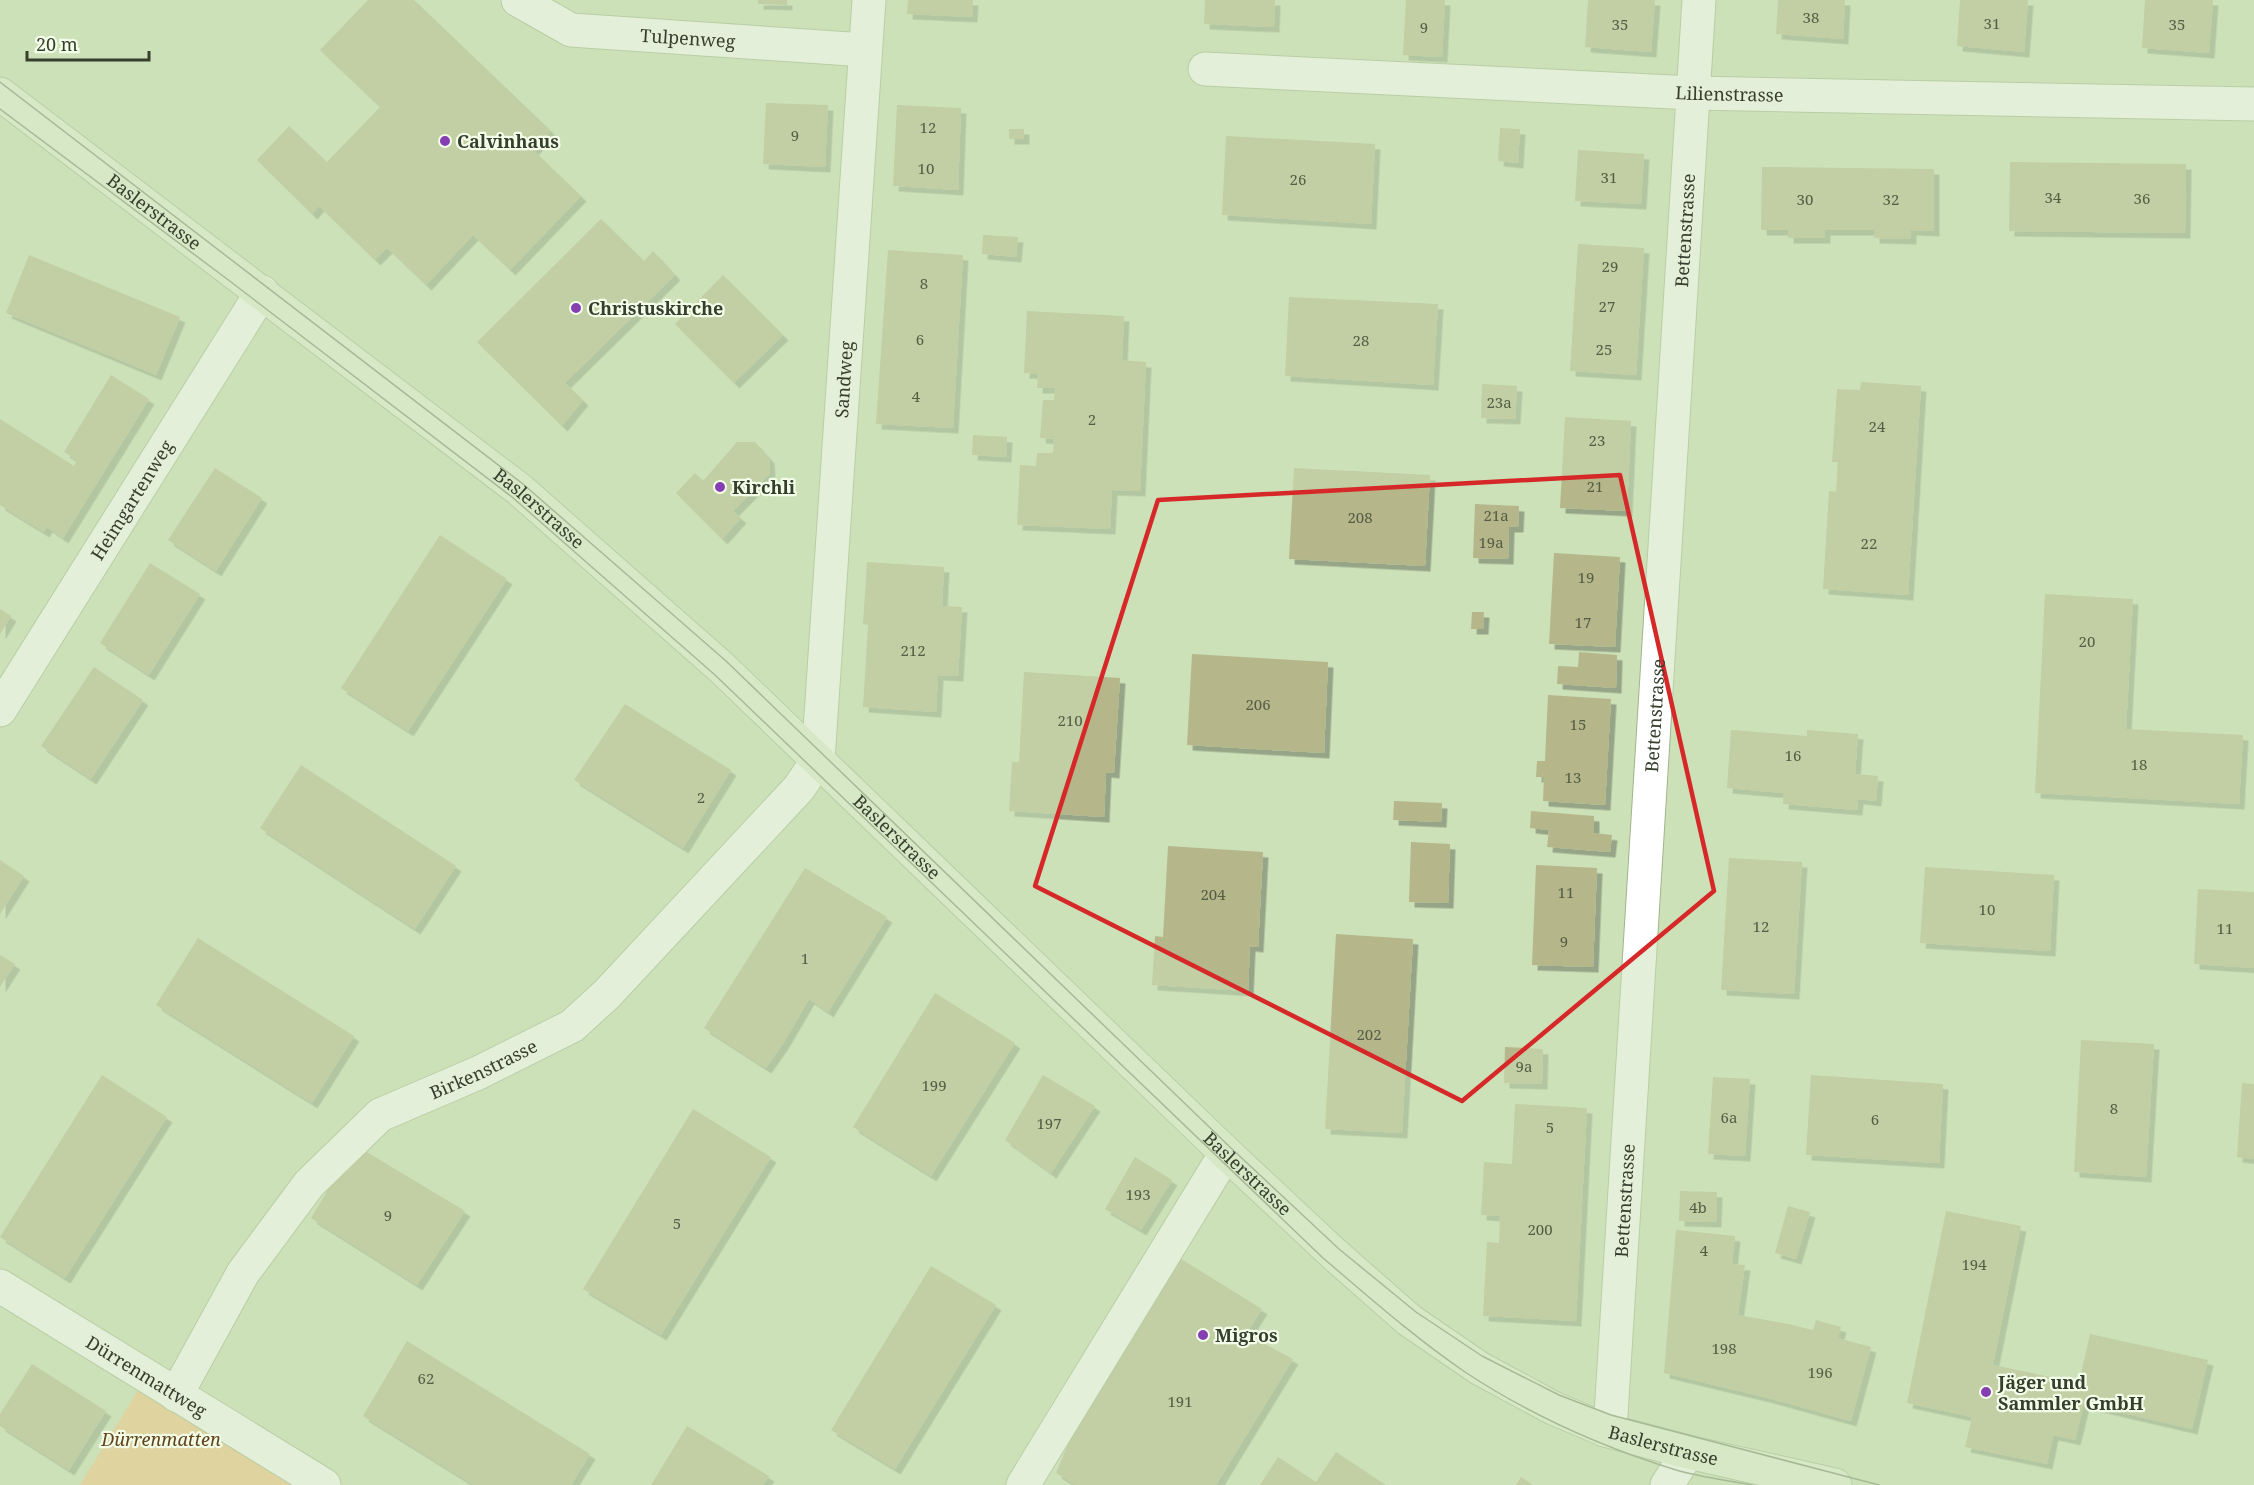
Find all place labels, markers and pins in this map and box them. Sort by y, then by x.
place label: Calvinhaus [457,129,559,153]
marker: Calvinhaus [438,134,452,148]
place label: Christuskirche [588,296,723,320]
marker: Christuskirche [569,301,583,315]
place label: Kirchli [732,475,796,499]
marker: Kirchli [713,480,727,494]
place label: Migros [1215,1323,1278,1347]
marker: Migros [1196,1328,1210,1342]
place label: Jäger und Sammler GmbH [1997,1370,2144,1415]
marker: Jäger und Sammler GmbH [1979,1385,1993,1399]

